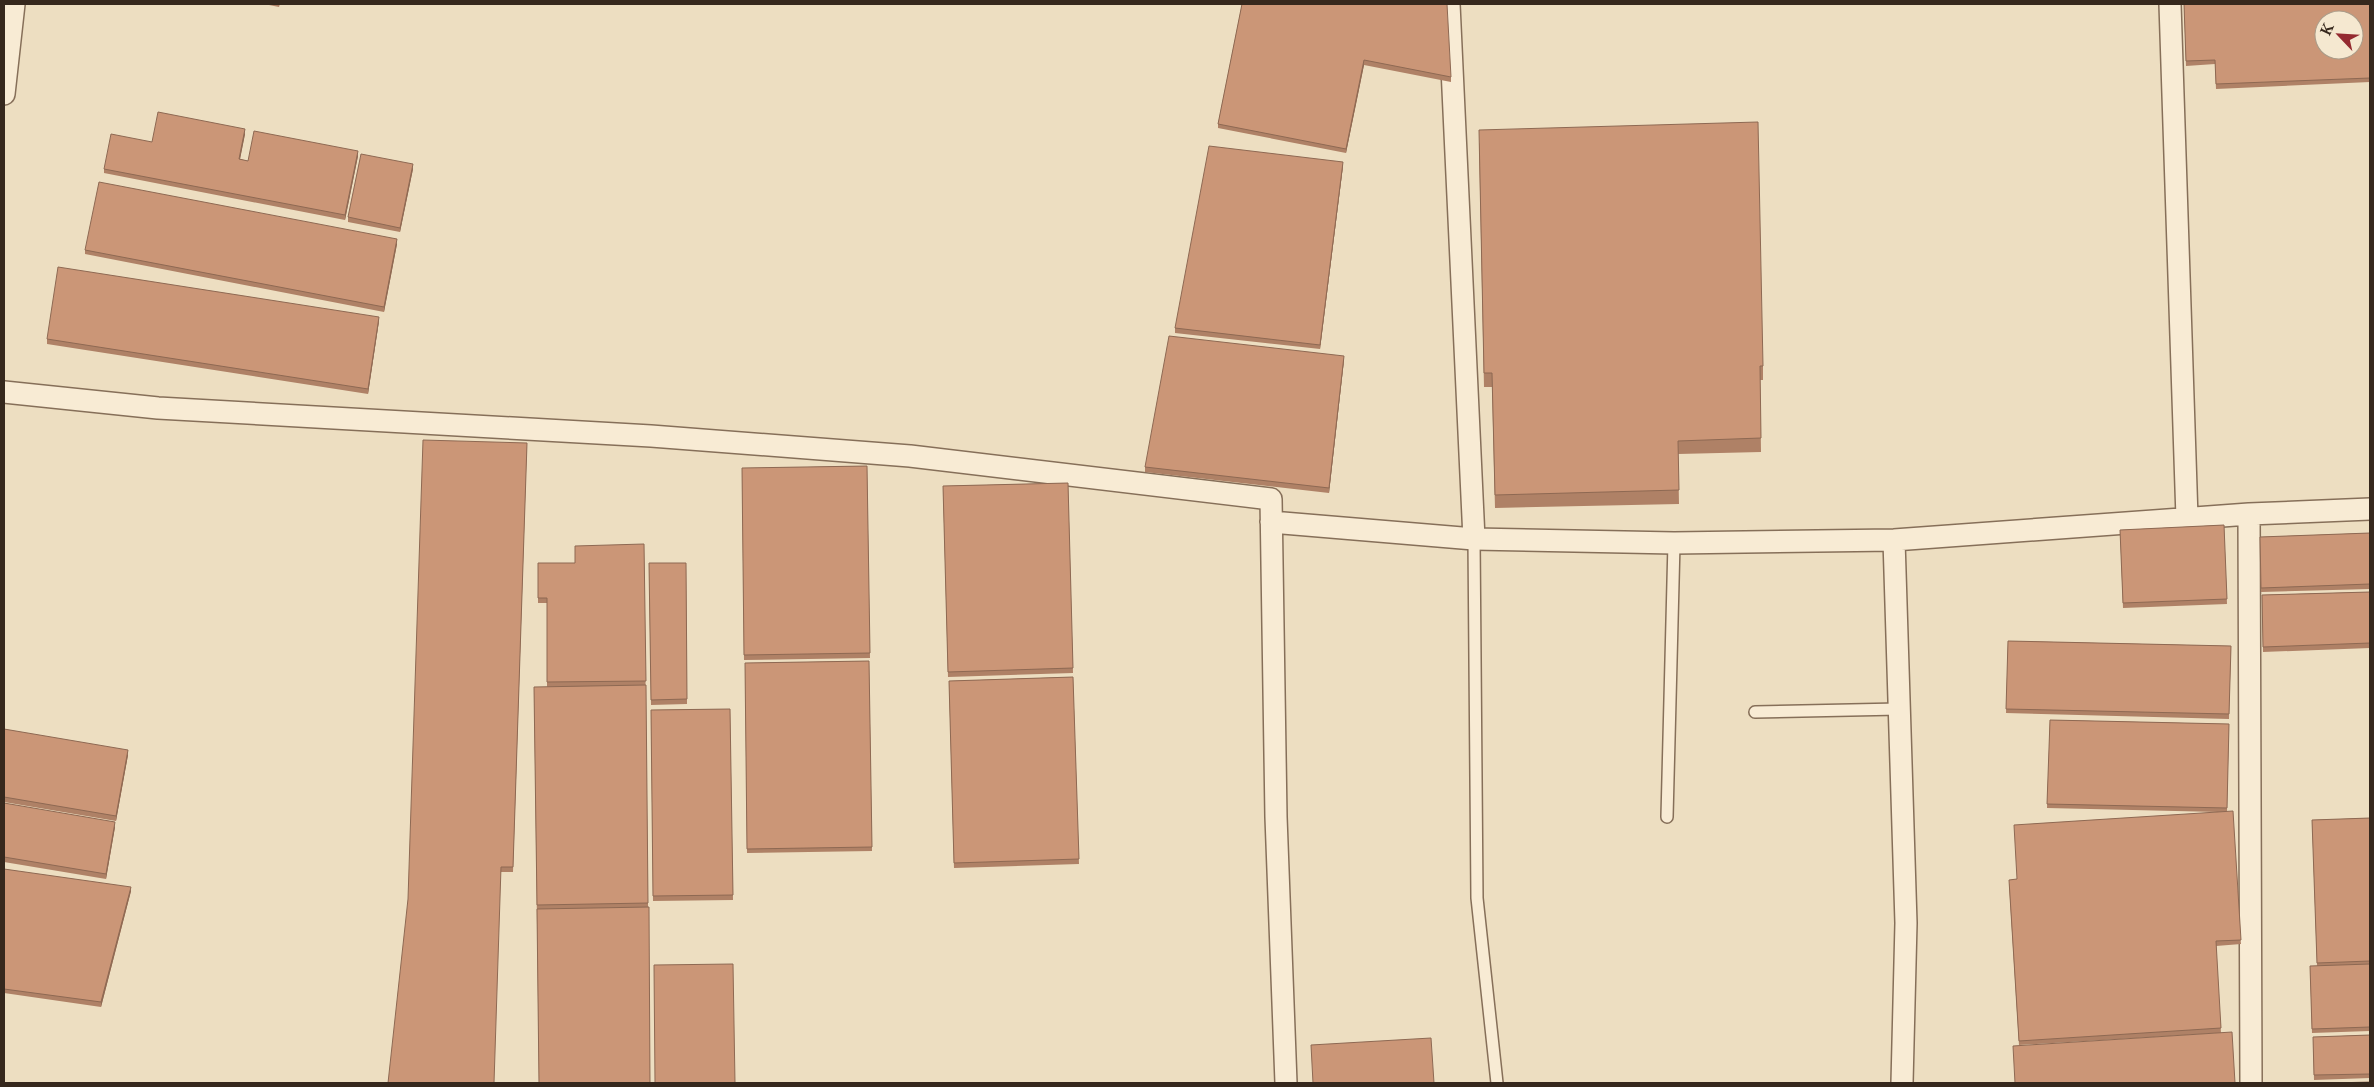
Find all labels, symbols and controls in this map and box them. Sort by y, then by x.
north arrow [2314,10,2364,60]
text: K [2317,20,2338,39]

